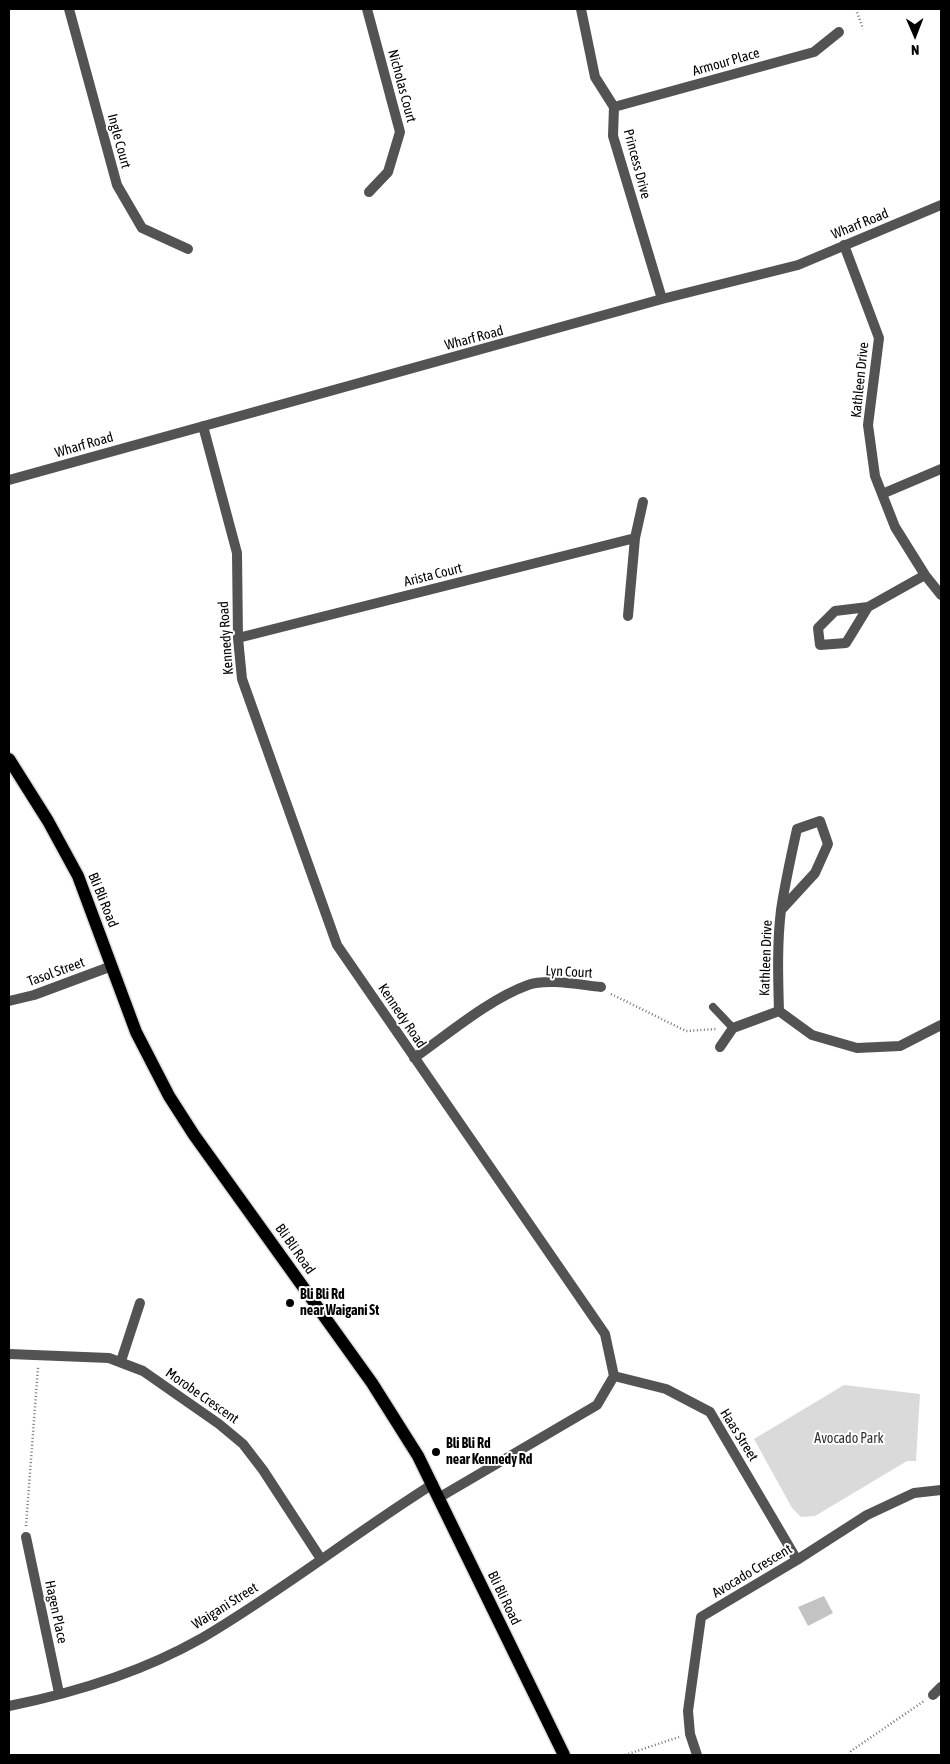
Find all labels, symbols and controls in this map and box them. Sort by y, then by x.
north arrow [890,10,940,60]
text: N [911,42,920,58]
street label: Armour Place [690,44,762,80]
street label: Nicholas Court [384,48,420,124]
street label: Ingle Court [104,112,134,170]
street label: Princess Drive [620,127,654,201]
street label: Wharf Road [829,205,891,243]
street label: Wharf Road [443,322,505,354]
street label: Kathleen Drive [848,341,872,419]
street label: Wharf Road [53,429,115,461]
street label: Arista Court [402,560,464,590]
street label: Kennedy Road [215,601,237,675]
street label: Bli Bli Road [84,870,122,930]
street label: Kathleen Drive [756,920,776,996]
street label: Tasol Street [25,954,87,990]
street label: Lyn Court [545,962,593,982]
street label: Kennedy Road [374,981,430,1051]
street label: Bli Bli Road [272,1221,318,1277]
place label: Bli Bli Rd near Waigani St [300,1287,379,1320]
marker: Bli Bli Rd near Waigani St [284,1297,296,1309]
street label: Morobe Crescent [162,1365,242,1427]
street label: Haas Street [716,1406,762,1464]
park label: Avocado Park [814,1431,884,1447]
place label: Bli Bli Rd near Kennedy Rd [446,1436,532,1468]
marker: Bli Bli Rd near Kennedy Rd [430,1446,442,1458]
street label: Avocado Crescent [709,1541,795,1601]
street label: Bli Bli Road [484,1568,524,1628]
street label: Hagen Place [41,1579,71,1645]
street label: Waigani Street [189,1579,261,1633]

